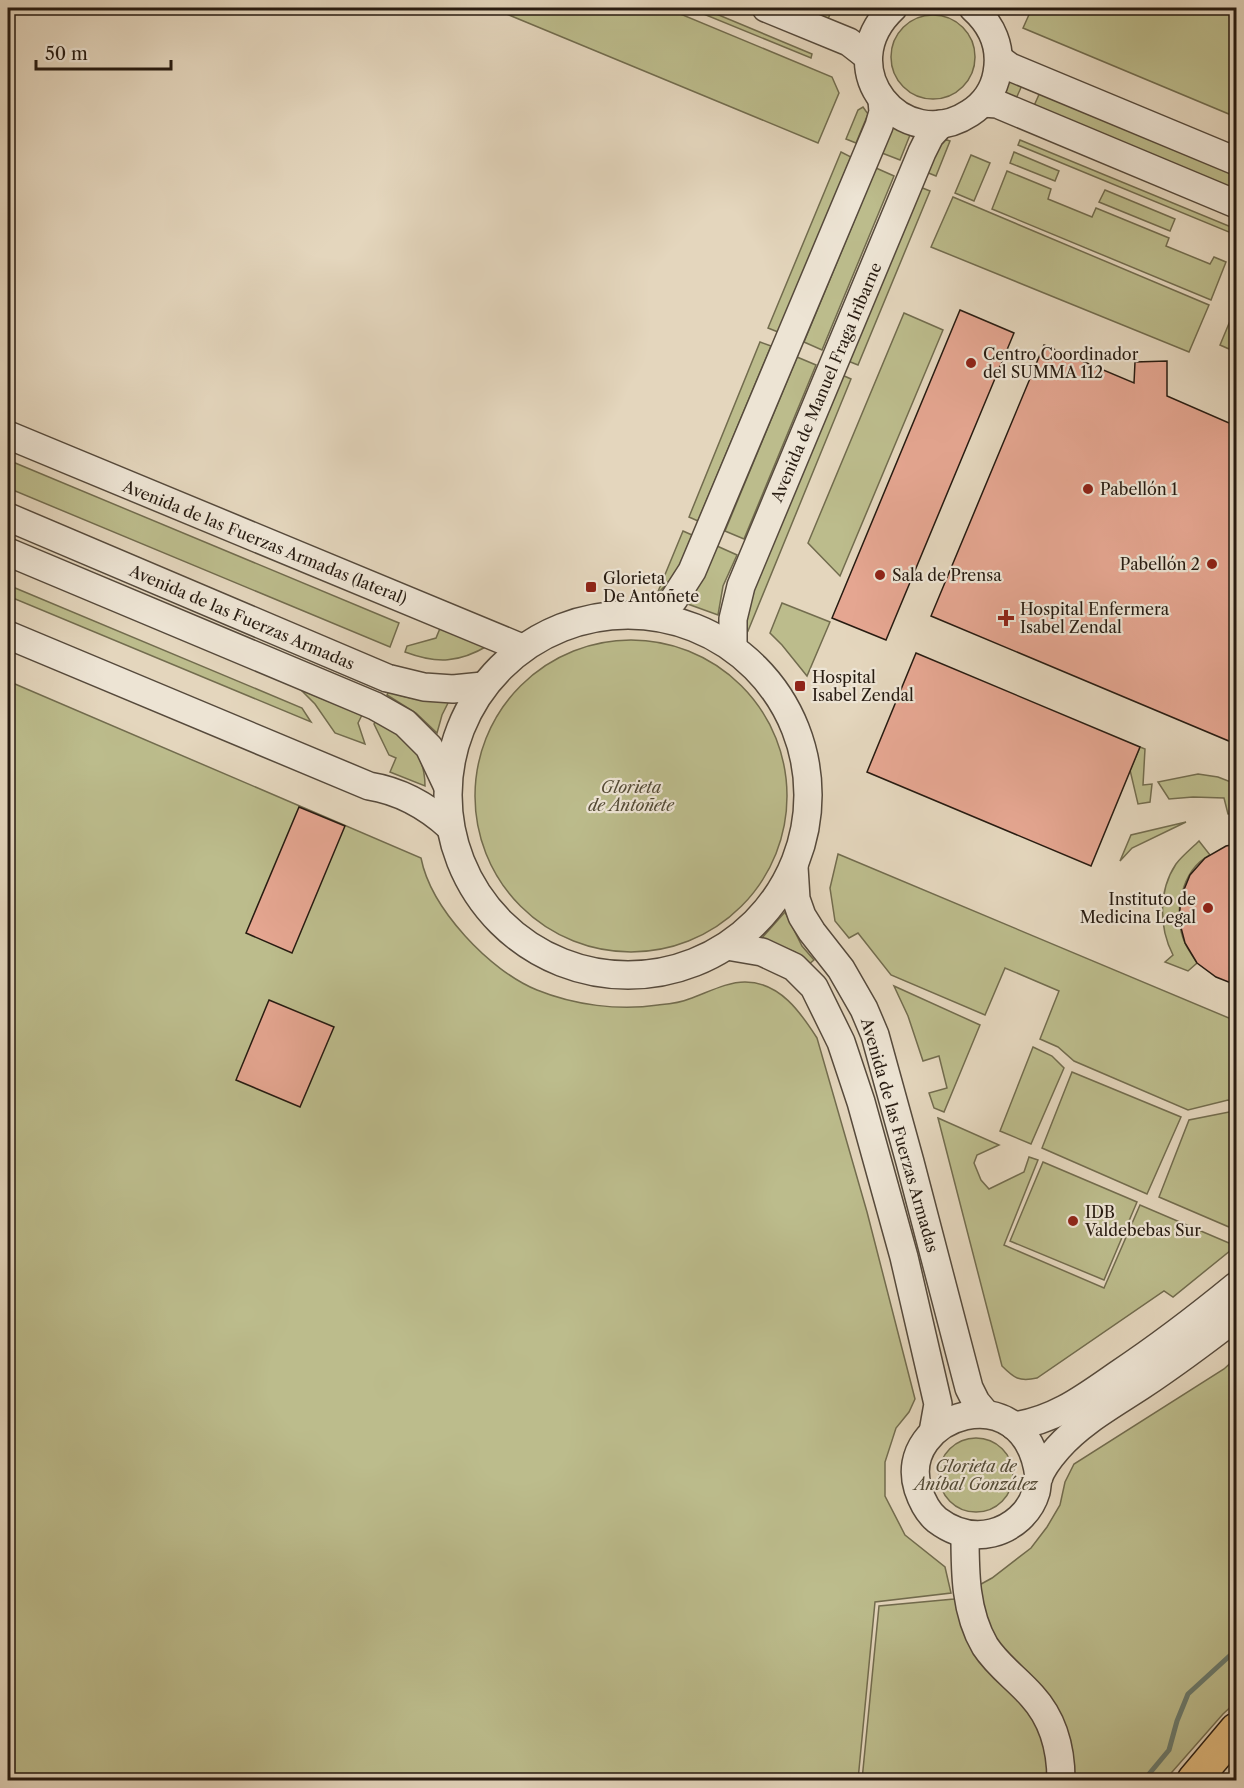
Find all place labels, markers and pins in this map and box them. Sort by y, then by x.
place label: Centro Coordinador del SUMMA 112 [983,344,1139,382]
marker: Centro Coordinador del SUMMA 112 [964,356,978,370]
place label: Pabellón 1 [1100,479,1178,499]
marker: Pabellón 1 [1081,482,1095,496]
place label: Pabellón 2 [1120,554,1200,574]
marker: Pabellón 2 [1205,557,1219,571]
place label: Sala de Prensa [892,565,1002,585]
place label: Glorieta De Antoñete [603,568,699,606]
marker: Sala de Prensa [873,568,887,582]
marker: Glorieta De Antoñete [584,580,598,594]
place label: Hospital Enfermera Isabel Zendal [1020,599,1170,637]
marker: Hospital Enfermera Isabel Zendal [997,609,1015,627]
place label: Hospital Isabel Zendal [812,667,914,705]
marker: Hospital Isabel Zendal [793,679,807,693]
place label: Instituto de Medicina Legal [1080,889,1196,927]
marker: Instituto de Medicina Legal [1201,901,1215,915]
place label: IDB Valdebebas Sur [1084,1202,1201,1240]
marker: IDB Valdebebas Sur [1066,1214,1080,1228]

